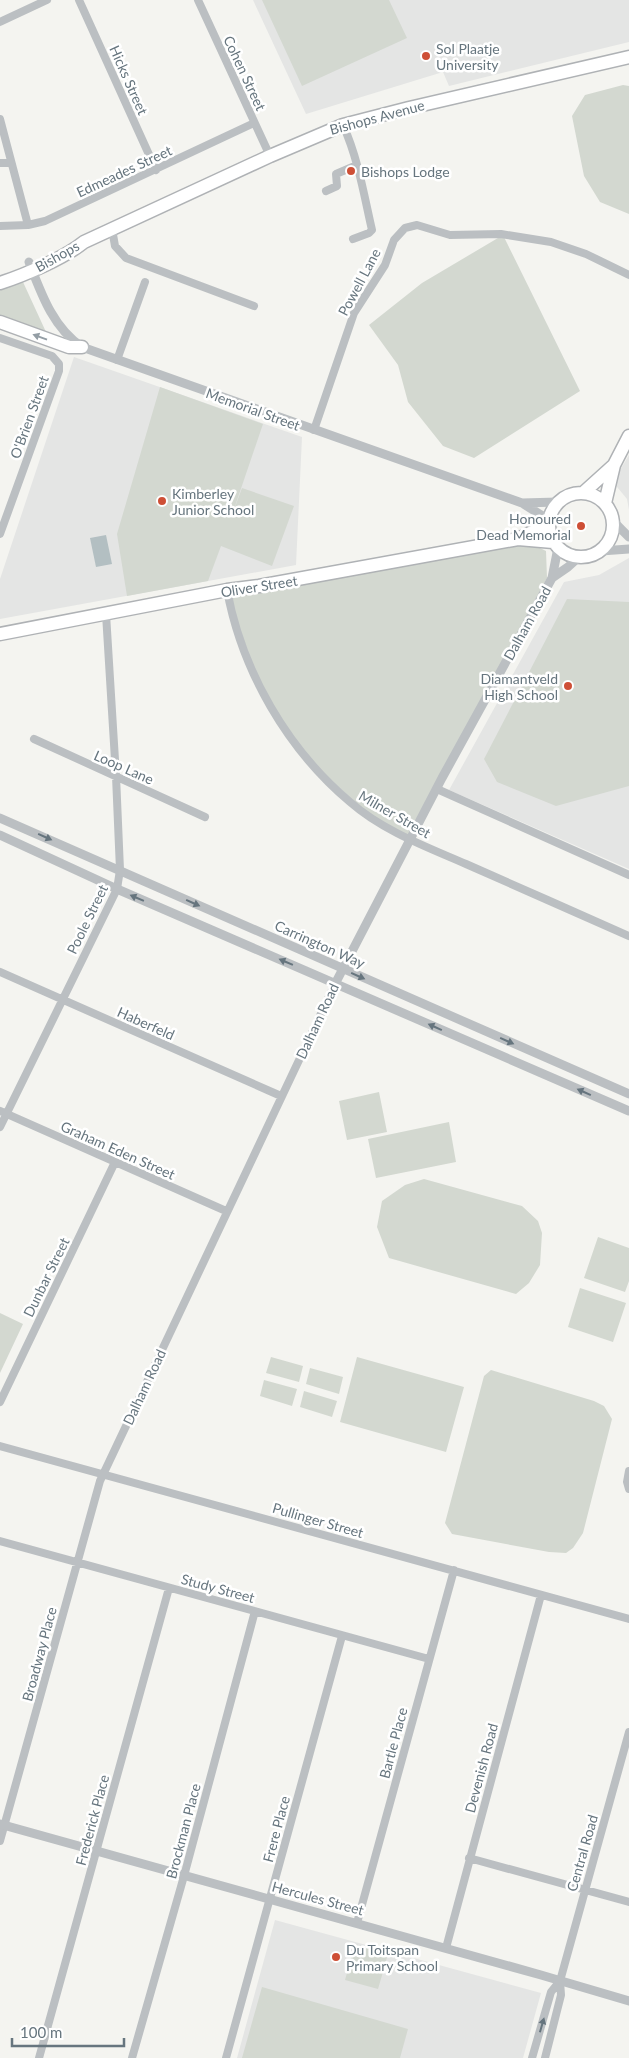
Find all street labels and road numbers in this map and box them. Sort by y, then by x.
street label: Cohen Street [220,33,270,113]
street label: Hicks Street [106,43,152,117]
street label: Bishops Avenue [328,96,426,138]
street label: Edmeades Street [74,141,174,201]
street label: Bishops [32,237,82,275]
street label: Powell Lane [334,245,384,319]
street label: O'Brien Street [6,373,52,461]
street label: Memorial Street [204,384,302,434]
street label: Oliver Street [219,572,299,600]
street label: Dalham Road [500,583,554,663]
street label: Loop Lane [92,746,156,788]
street label: Milner Street [356,787,434,841]
street label: Poole Street [63,882,111,956]
street label: Carrington Way [272,917,368,972]
street label: Dalham Road [292,980,342,1062]
street label: Haberfeld [115,1003,177,1043]
street label: Graham Eden Street [58,1117,178,1183]
street label: Dunbar Street [19,1235,73,1319]
street label: Dalham Road [119,1346,169,1428]
street label: Pullinger Street [271,1499,365,1541]
street label: Study Street [179,1570,257,1606]
street label: Broadway Place [18,1605,60,1703]
street label: Bartle Place [375,1706,411,1780]
street label: Devenish Road [461,1721,501,1815]
street label: Frederick Place [72,1773,112,1867]
street label: Brockman Place [162,1782,204,1880]
street label: Frere Place [259,1794,293,1864]
street label: Central Road [563,1813,601,1893]
street label: Hercules Street [270,1878,366,1918]

